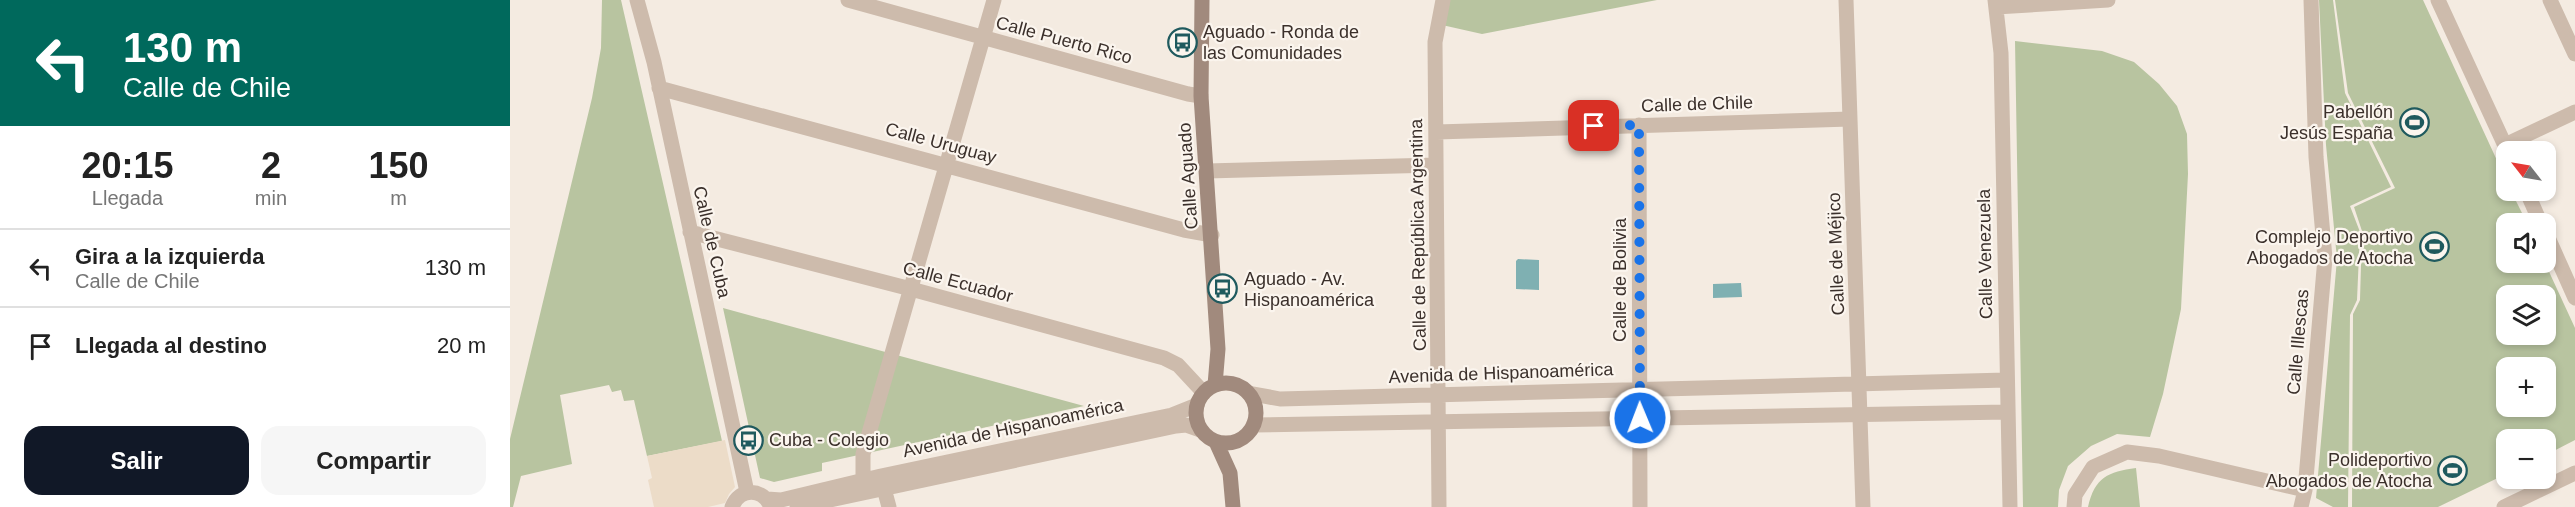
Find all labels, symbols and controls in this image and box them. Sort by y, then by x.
street label: Calle Puerto Rico [994,12,1134,68]
place label: Aguado - Ronda de las Comunidades [1203,22,1359,63]
icon: left [24,24,102,102]
text: 130 m [123,24,242,71]
bus stop icon: Aguado - Ronda de las Comunidades [1166,26,1198,58]
text: Calle de Chile [123,73,291,103]
street label: Calle de Chile [1641,92,1753,116]
pin [1568,100,1619,151]
place label: Pabellón Jesús España [2280,102,2394,143]
sports icon: Pabellón Jesús España [2398,106,2430,138]
icon: arrive [1577,109,1610,142]
street label: Calle de República Argentina [1406,118,1430,351]
street label: Calle Uruguay [883,119,999,167]
street label: Calle Aguado [1174,122,1202,230]
north arrow [2496,141,2556,201]
map controls [2496,141,2556,489]
text: 20:15 [81,145,173,186]
text: 2 [261,145,281,186]
text: 150 [368,145,429,186]
street label: Calle de Cuba [689,184,735,301]
text: Llegada [92,187,163,209]
text: min [255,187,287,209]
text: m [390,187,407,209]
street label: Calle Venezuela [1974,188,1996,319]
street label: Calle de Méjico [1824,192,1848,316]
button: sound [2496,213,2556,273]
street label: Calle de Bolivia [1610,217,1630,342]
place label: Complejo Deportivo Abogados de Atocha [2247,227,2414,268]
sports icon: Complejo Deportivo Abogados de Atocha [2418,231,2450,263]
text: Gira a la izquierda [75,244,265,269]
icon: left [24,252,57,285]
text: 130 m [425,255,486,280]
street label: Calle Ecuador [901,258,1015,306]
place label: Aguado - Av. Hispanoamérica [1244,269,1375,310]
text: Calle de Chile [75,270,200,292]
bus stop icon: Aguado - Av. Hispanoamérica [1207,273,1239,305]
button: layers [2496,285,2556,345]
street label: Calle Illescas [2283,288,2313,396]
icon: arrive [24,330,57,363]
text: Llegada al destino [75,333,267,358]
text: 20 m [437,333,486,358]
button: + [2496,357,2556,417]
street label: Avenida de Hispanoamérica [1388,359,1615,387]
position arrow [1608,386,1672,450]
street label: Avenida de Hispanoamérica [901,395,1126,461]
bus stop icon: Cuba - Colegio [732,424,764,456]
button: Salir [24,426,249,495]
button: Compartir [261,426,486,495]
button: − [2496,429,2556,489]
place label: Cuba - Colegio [769,430,889,450]
place label: Polideportivo Abogados de Atocha [2266,450,2433,491]
sports icon: Polideportivo Abogados de Atocha [2437,454,2469,486]

